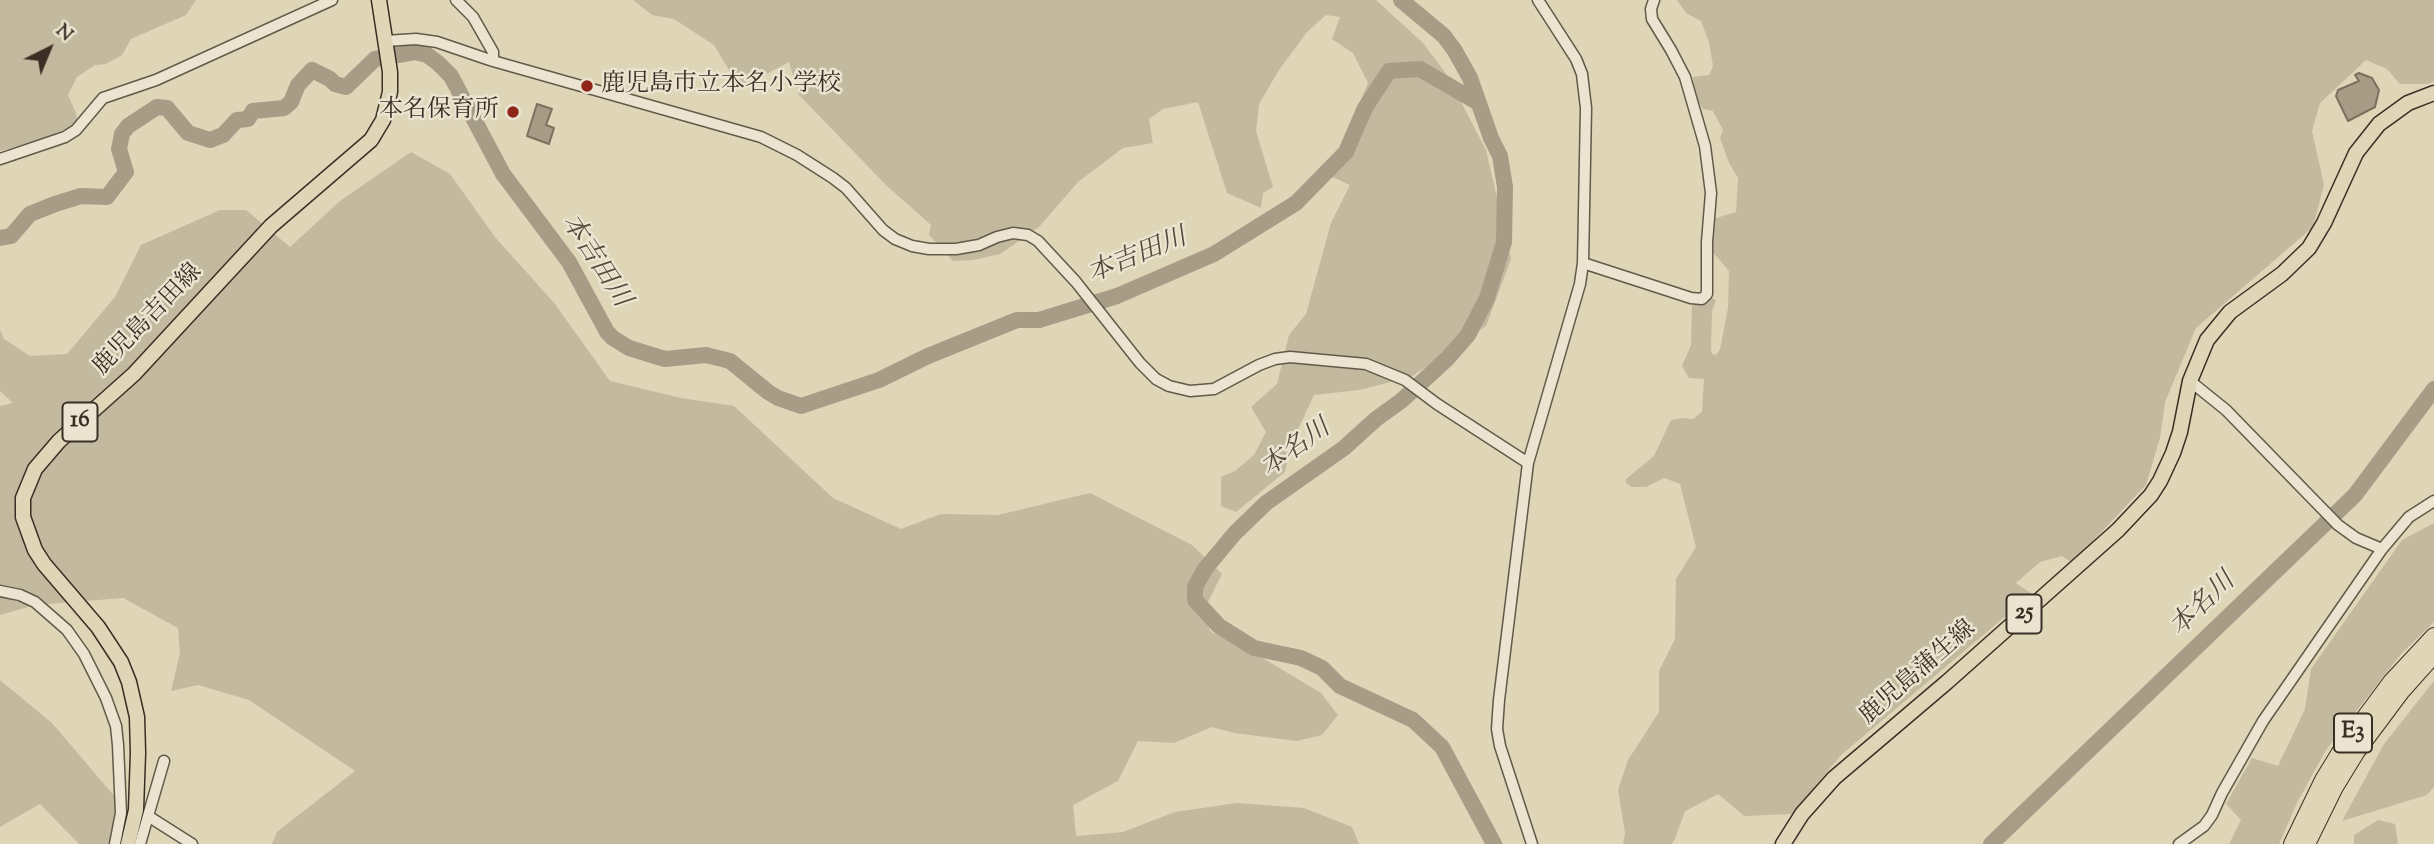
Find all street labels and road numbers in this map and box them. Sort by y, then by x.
street label: 鹿児島吉田線 [89,259,209,383]
road number: 16 [62,402,98,442]
road number: 25 [2007,594,2042,634]
street label: 鹿児島蒲生線 [1855,616,1983,732]
road number: E3 [2334,713,2372,752]

